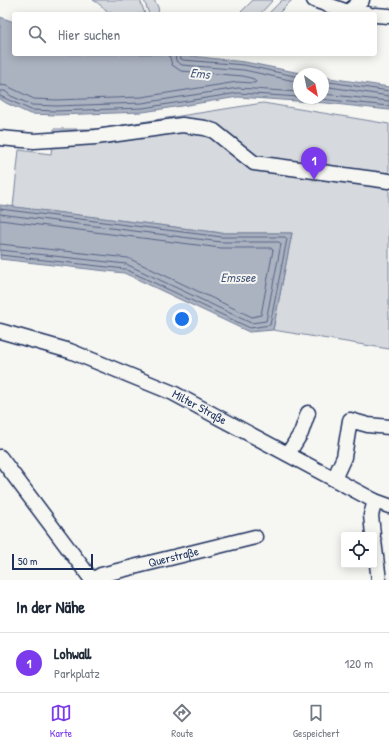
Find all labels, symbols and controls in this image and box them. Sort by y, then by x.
search box [12,12,377,56]
icon: search [26,23,48,45]
text: Hier suchen [58,24,120,45]
water label: Ems [189,63,212,83]
north arrow [293,68,329,104]
pin: 1 [301,147,327,180]
water label: Emssee [221,268,256,286]
your location [172,309,192,329]
street label: Milter Straße [169,385,230,428]
map controls [341,532,377,568]
button: locate [341,532,377,568]
street label: Querstraße [146,542,201,571]
scale bar [12,552,93,571]
text: 50 m [18,554,38,568]
text: In der Nähe [16,595,85,618]
text: Lohwall [54,643,91,664]
text: 1 [27,654,31,672]
text: 120 m [345,654,373,672]
text: Parkplatz [54,664,100,682]
tab: Karte [50,702,72,740]
tab: Route [171,702,193,740]
tab: Gespeichert [293,702,339,740]

